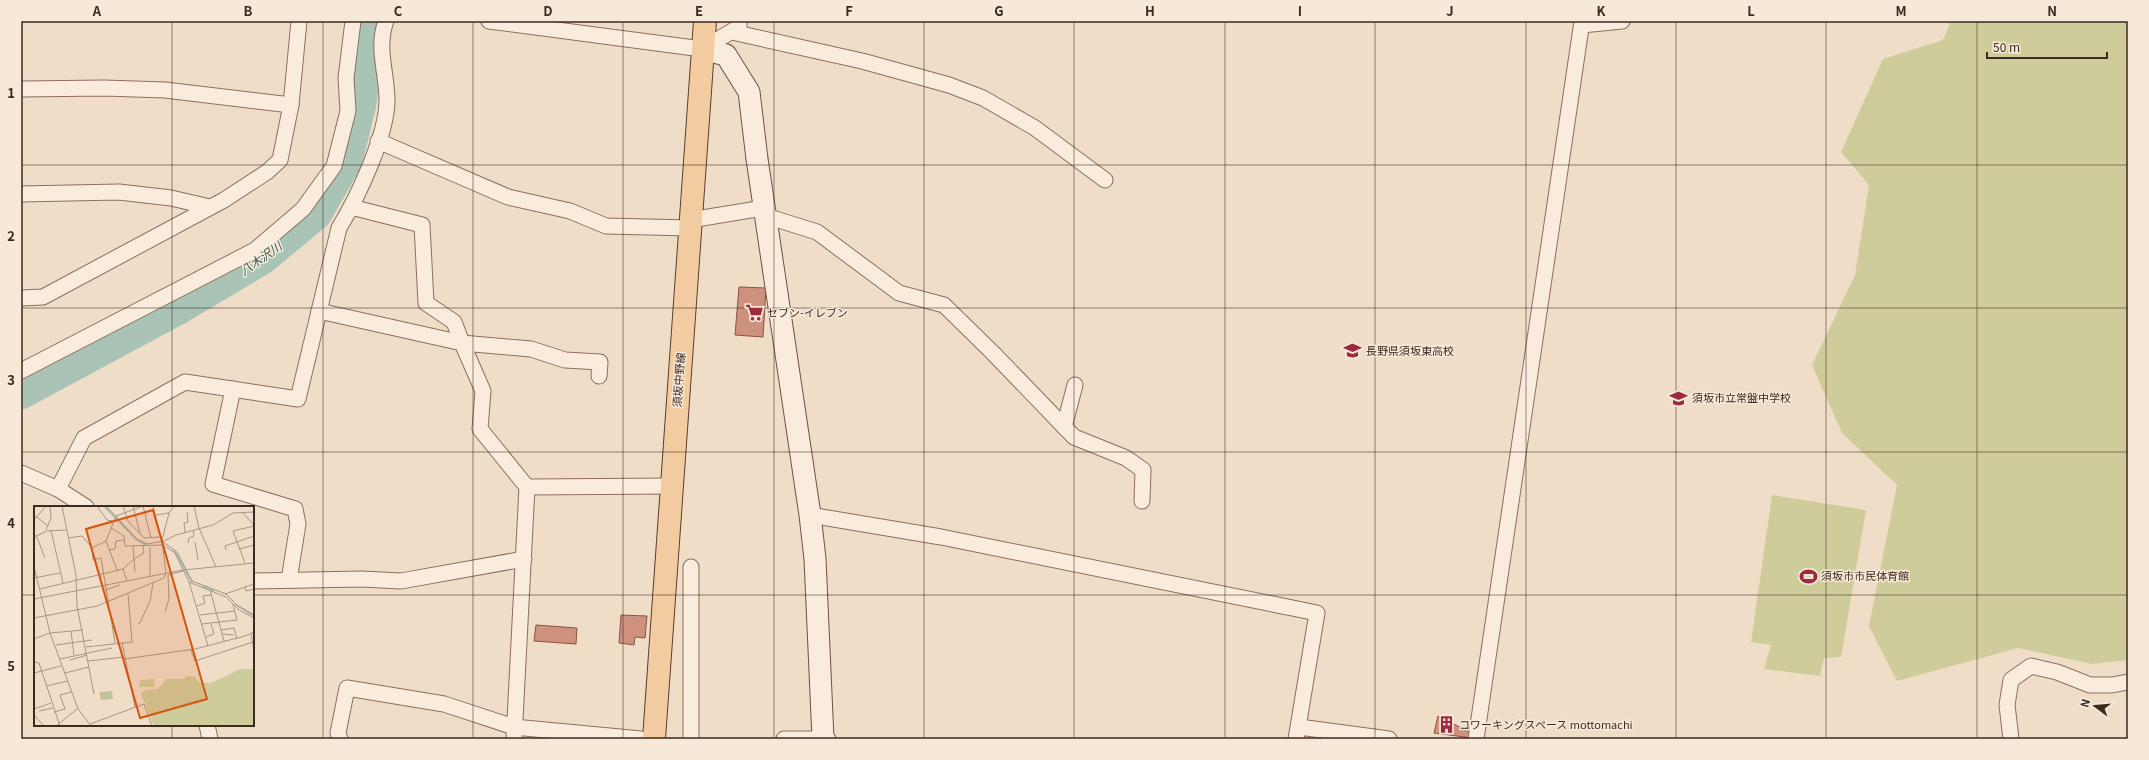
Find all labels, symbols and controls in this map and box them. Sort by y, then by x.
text: A [92,1,102,20]
text: B [244,1,253,20]
text: C [394,1,403,20]
text: D [543,1,553,20]
text: E [695,1,703,20]
text: F [845,1,853,20]
text: G [994,1,1004,20]
text: H [1145,1,1155,20]
text: I [1298,1,1302,20]
text: J [1446,1,1454,20]
text: K [1597,1,1606,20]
text: L [1747,1,1755,20]
text: M [1895,1,1907,20]
text: N [2047,1,2057,20]
scale bar [1987,34,2107,60]
text: 50 m [1993,38,2020,55]
text: 1 [7,83,15,102]
text: 2 [7,226,15,245]
water label: 八木沢川 [236,236,286,279]
supermarket icon: セブン-イレブン [744,303,764,323]
place label: セブン-イレブン [767,304,848,320]
school or university icon: 長野県須坂東高校 [1343,341,1363,361]
place label: 長野県須坂東高校 [1366,342,1454,358]
street label: 須坂中野線 [668,352,688,408]
text: 3 [7,370,15,389]
school or university icon: 須坂市立常盤中学校 [1669,388,1689,408]
place label: 須坂市立常盤中学校 [1692,389,1791,405]
inset map [34,506,254,726]
text: 4 [7,513,15,532]
sports icon: 須坂市市民体育館 [1798,566,1818,586]
place label: 須坂市市民体育館 [1821,567,1909,583]
text: 5 [7,656,15,675]
north arrow [2075,686,2115,726]
text: N [2076,697,2093,709]
building icon: コワーキングスペース mottomachi [1436,715,1456,735]
place label: コワーキングスペース mottomachi [1459,716,1633,732]

